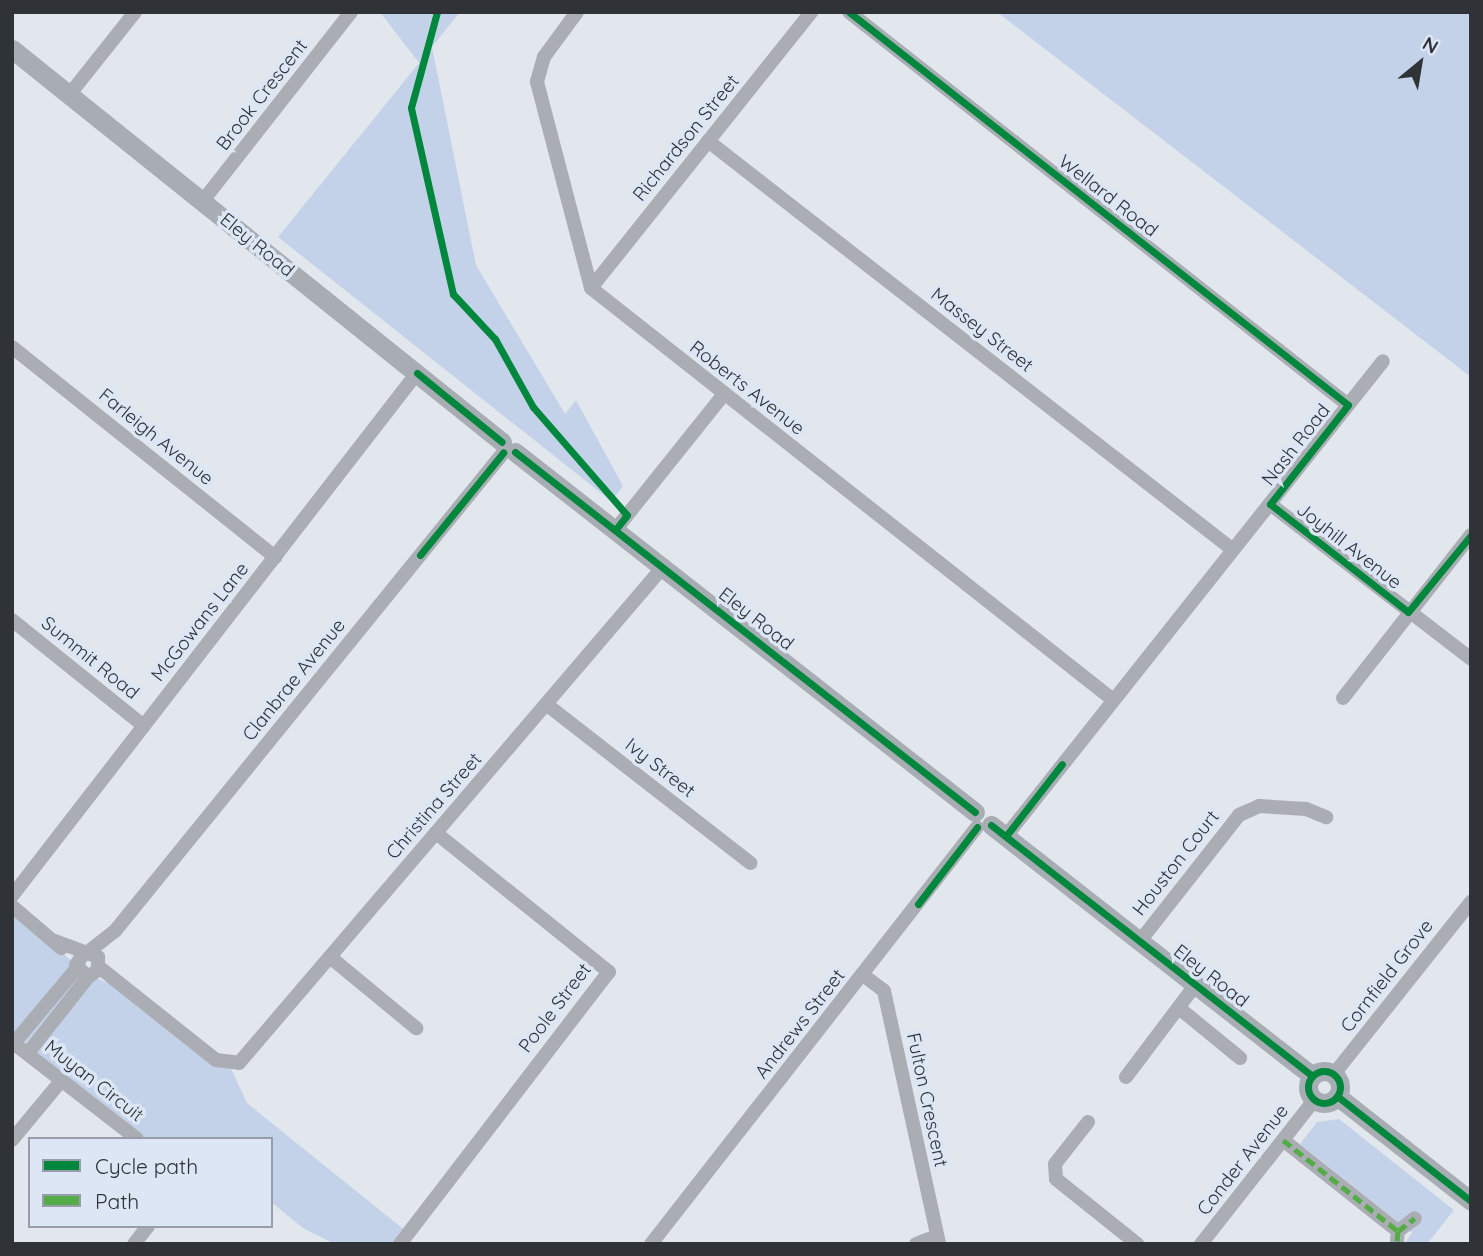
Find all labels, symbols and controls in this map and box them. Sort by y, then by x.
north arrow [1385,28,1455,98]
text: N [1418,31,1443,59]
street label: Brook Crescent [212,35,312,155]
street label: Richardson Street [628,70,744,206]
street label: Wellard Road [1054,150,1162,242]
street label: Eley Road [215,208,299,282]
street label: Massey Street [926,283,1038,377]
street label: Roberts Avenue [685,336,809,440]
street label: Farleigh Avenue [94,384,218,490]
street label: Nash Road [1257,400,1335,490]
street label: Joyhill Avenue [1292,498,1406,594]
street label: McGowans Lane [147,558,253,686]
street label: Eley Road [714,583,798,655]
street label: Summit Road [37,612,143,704]
street label: Clanbrae Avenue [238,614,350,746]
street label: Ivy Street [620,734,700,802]
street label: Christina Street [382,748,486,864]
street label: Houston Court [1128,806,1224,920]
street label: Cornfield Grove [1336,915,1438,1037]
street label: Eley Road [1169,940,1253,1012]
street label: Poole Street [514,959,596,1057]
street label: Andrews Street [750,965,850,1083]
street label: Fulton Crescent [902,1031,952,1169]
street label: Muyan Circuit [40,1035,148,1127]
street label: Conder Avenue [1193,1100,1293,1220]
legend [28,1137,273,1228]
text: Cycle path [95,1153,198,1179]
text: Path [95,1188,139,1214]

